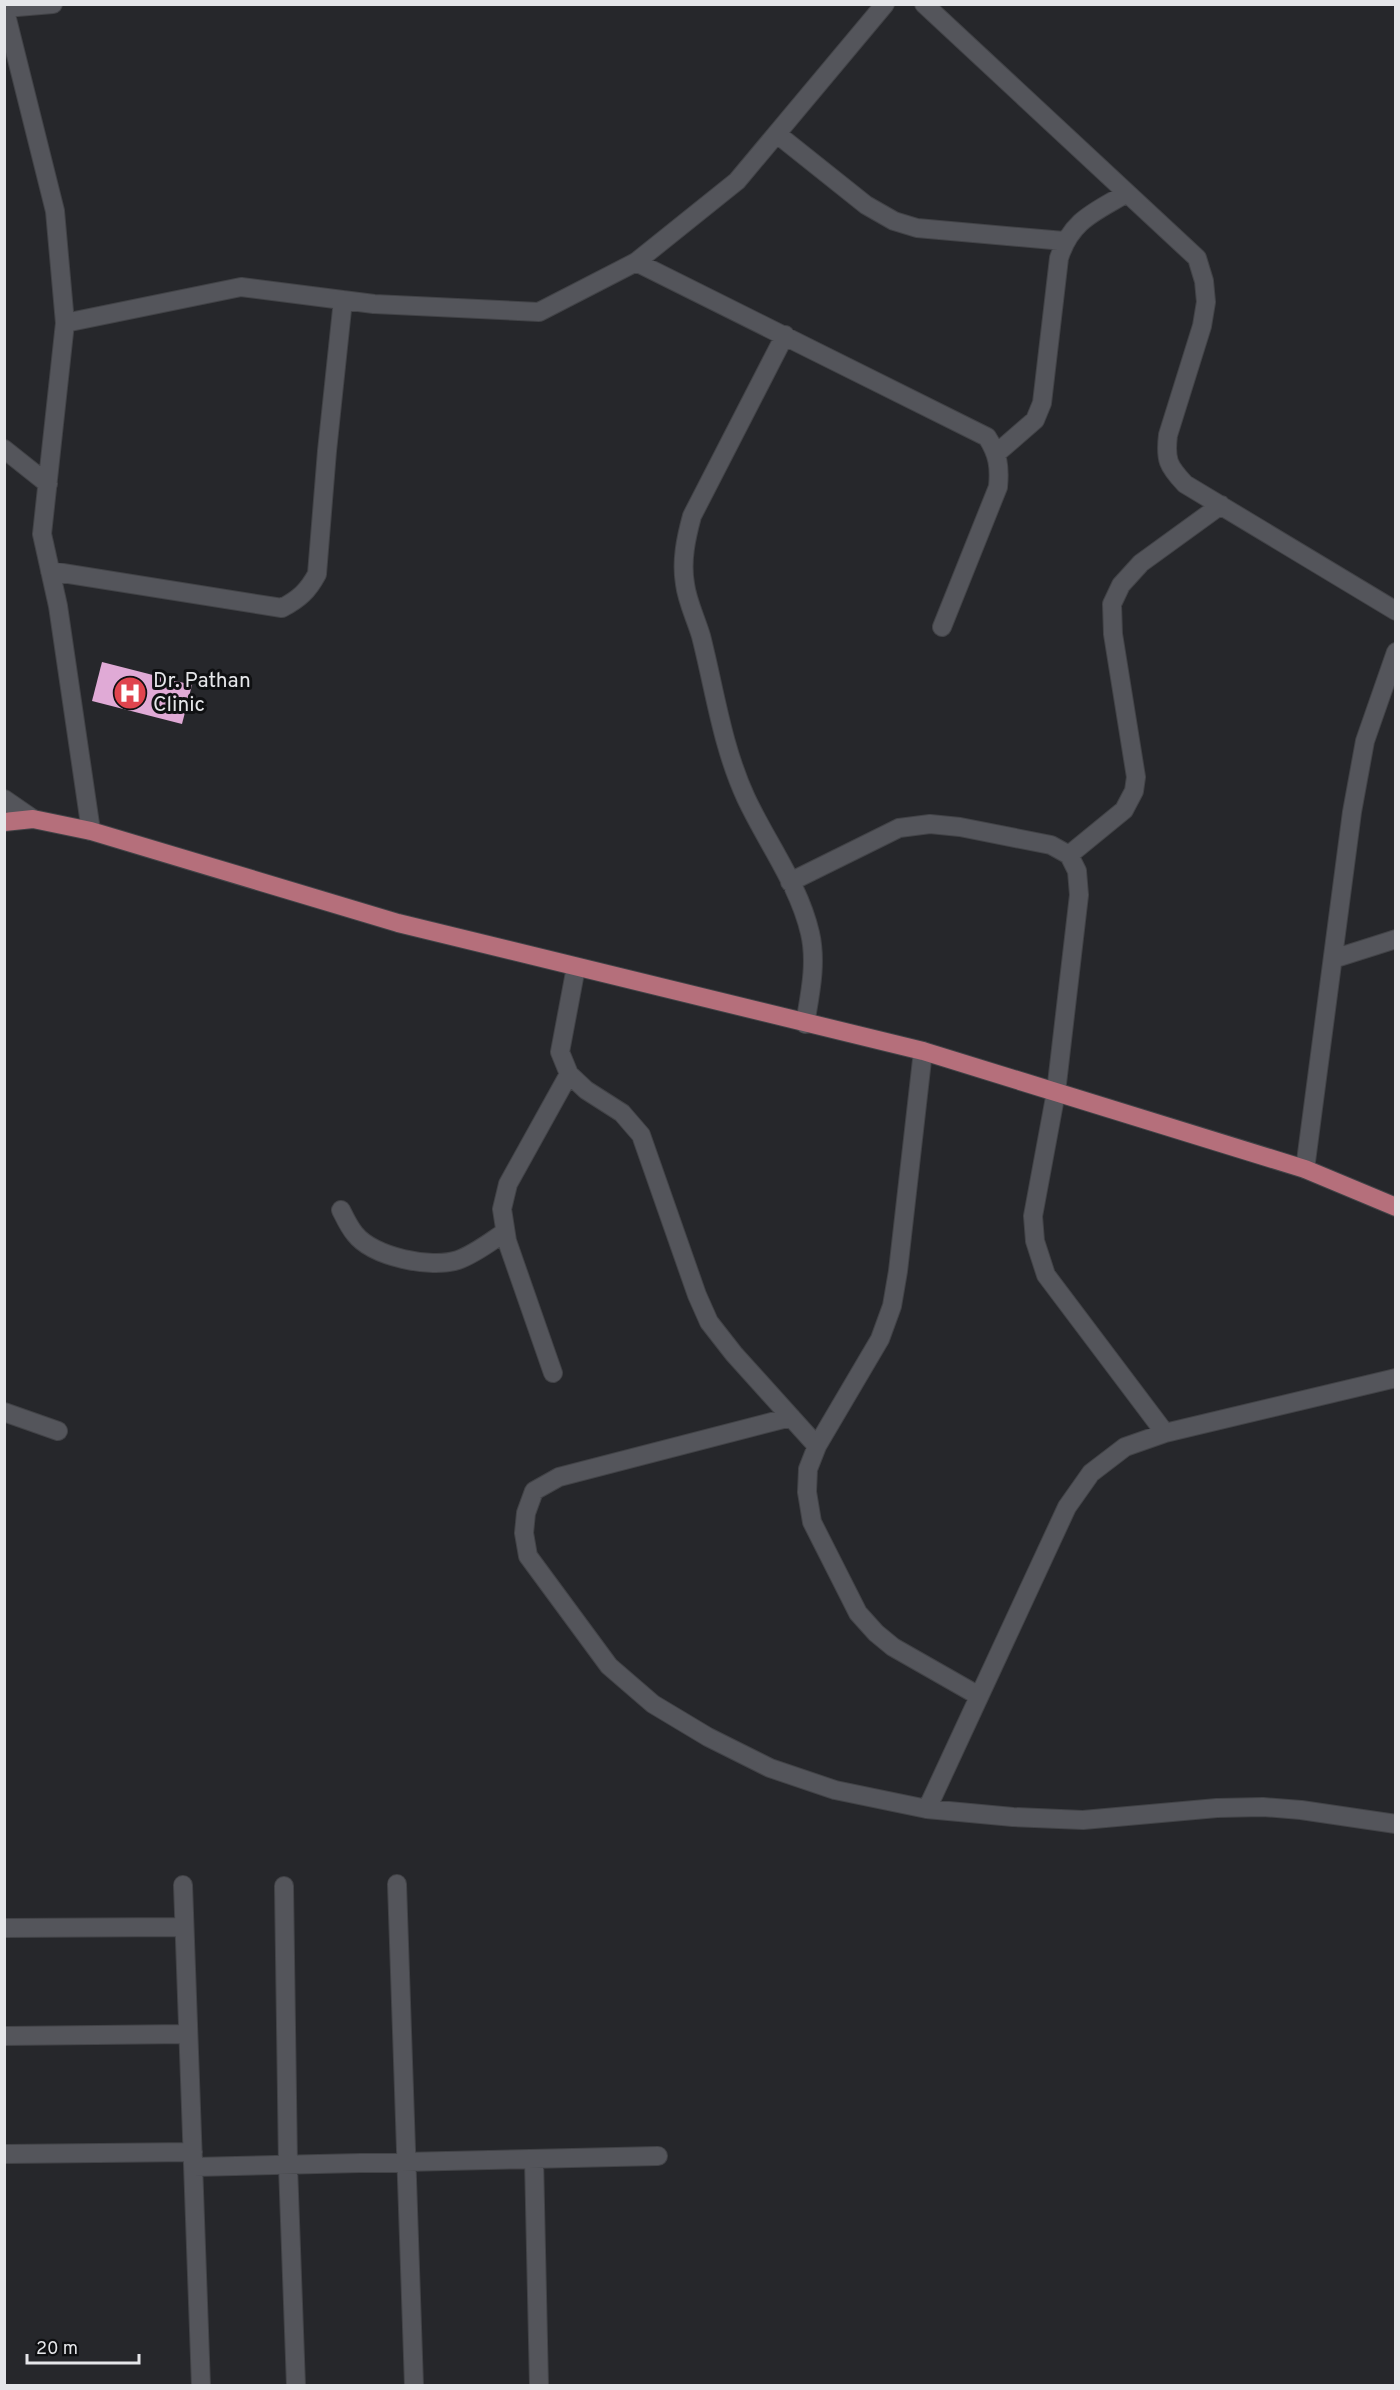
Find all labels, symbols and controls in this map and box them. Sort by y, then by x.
place label: Dr. Pathan Clinic [153,668,251,719]
hospital icon: Dr. Pathan Clinic [112,675,148,711]
scale bar [27,2327,140,2365]
text: 20 m [36,2338,78,2361]

